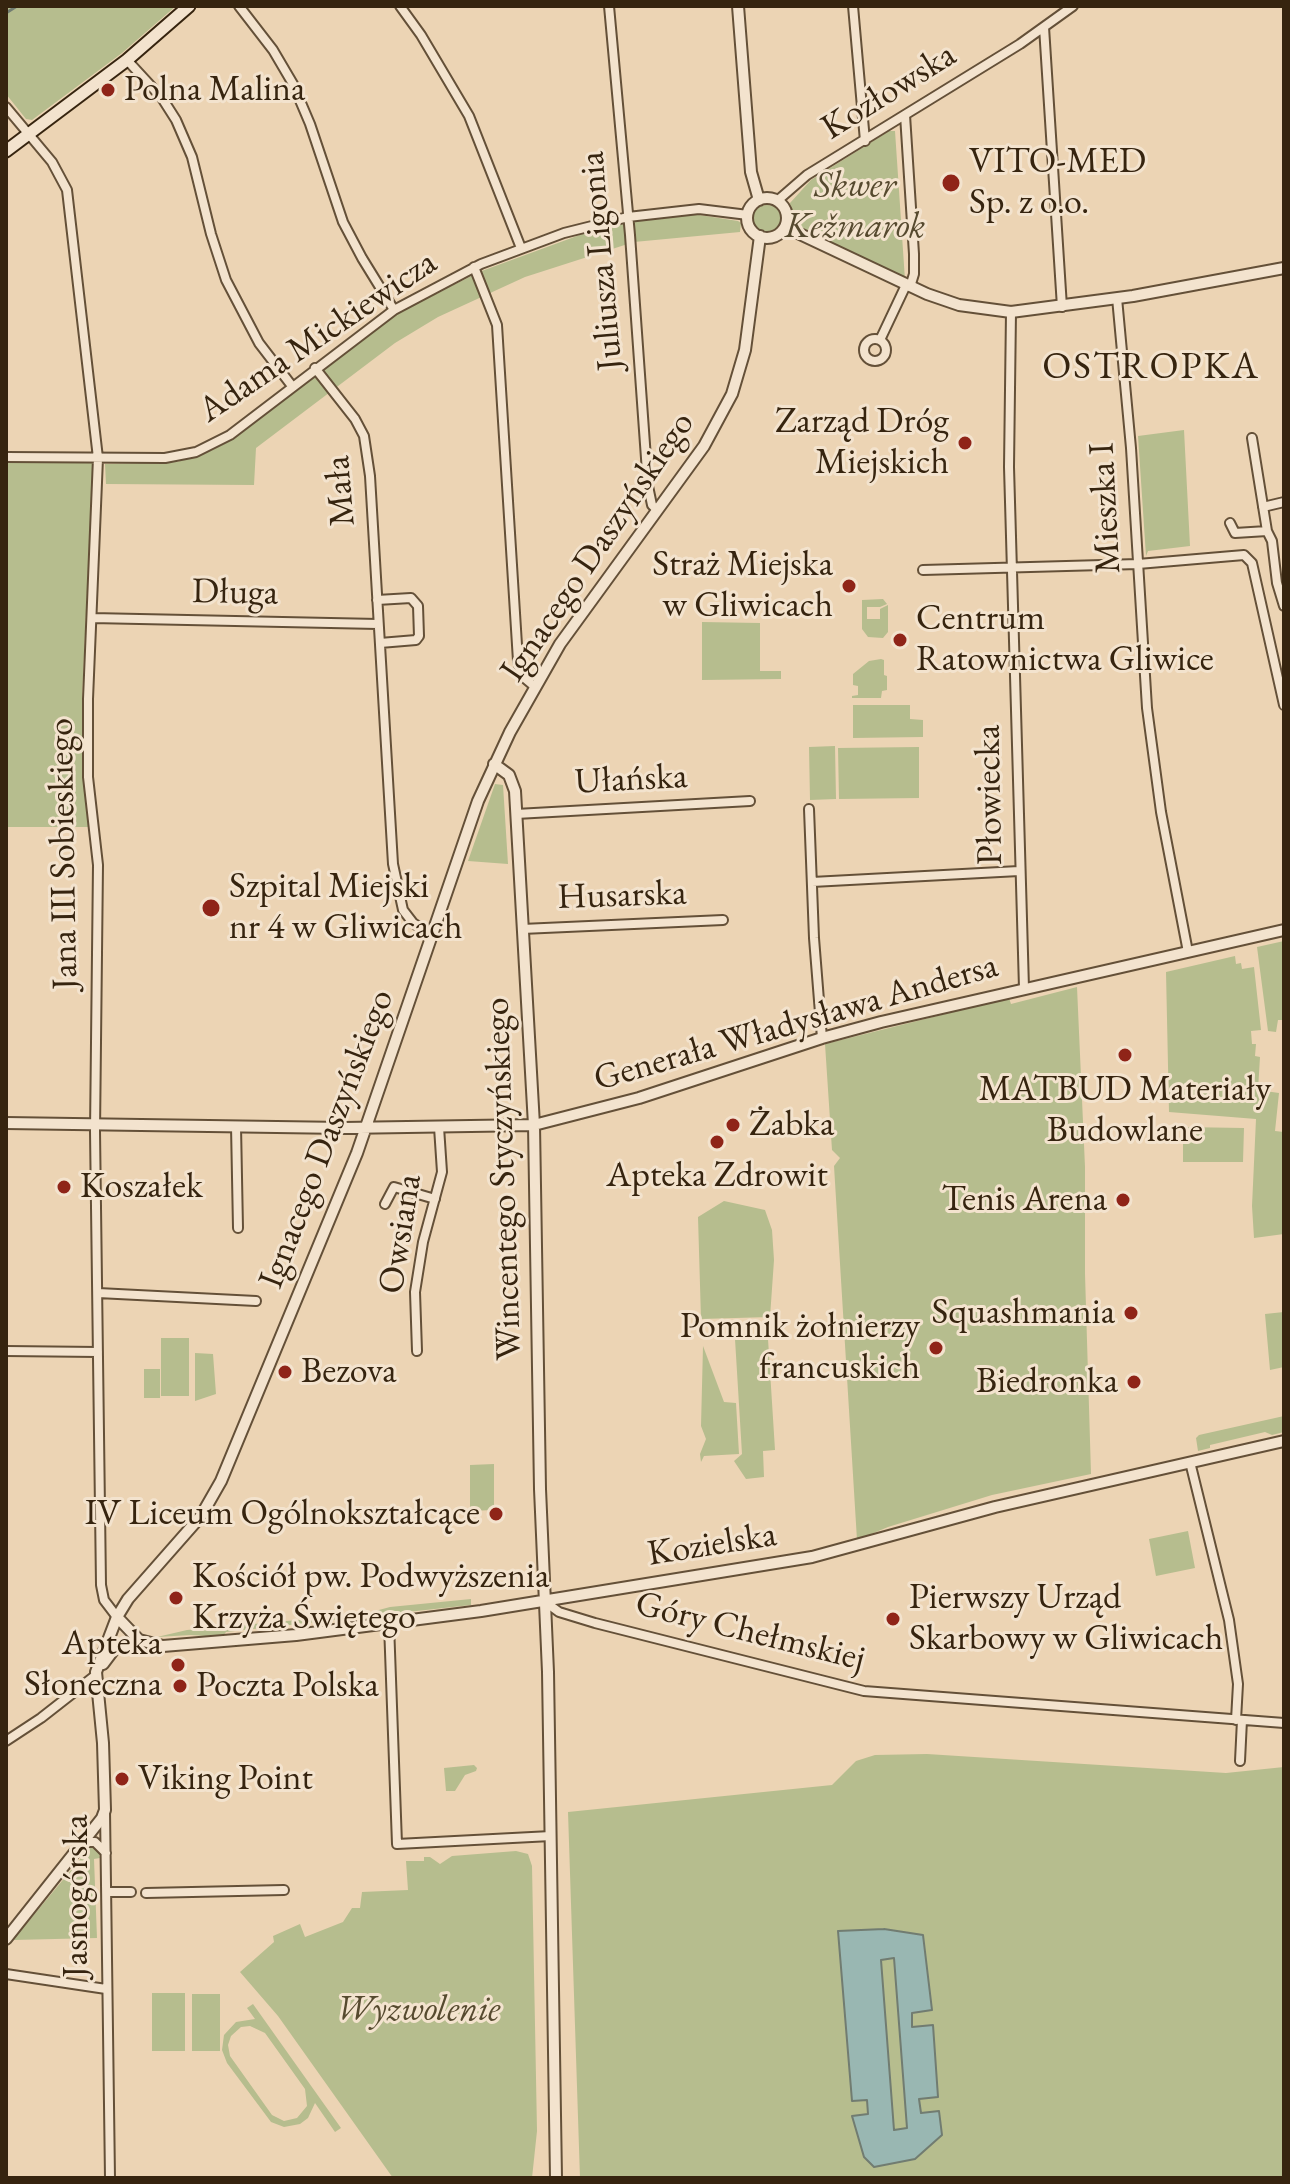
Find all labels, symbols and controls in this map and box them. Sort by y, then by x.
street label: Kozłowska [814,34,964,150]
place label: Polna Malina [124,68,305,112]
marker: Polna Malina [99,81,117,99]
place label: VITO-MED Sp. z o.o. [969,140,1146,225]
street label: Juliusza Ligonia [571,150,633,372]
park label: Skwer Kežmarok [785,164,925,249]
marker: VITO-MED Sp. z o.o. [940,172,962,194]
street label: Adama Mickiewicza [191,241,445,433]
district label: OSTROPKA [1042,345,1260,391]
place label: Zarząd Dróg Miejskich [775,400,949,485]
street label: Ignacego Daszyńskiego [492,404,704,690]
marker: Zarząd Dróg Miejskich [956,434,974,452]
street label: Mieszka I [1081,441,1131,575]
street label: Mała [316,454,366,528]
place label: Straż Miejska w Gliwicach [652,543,833,628]
street label: Długa [192,571,278,615]
marker: Straż Miejska w Gliwicach [840,577,858,595]
place label: Centrum Ratownictwa Gliwice [916,597,1214,682]
marker: Centrum Ratownictwa Gliwice [891,631,909,649]
street label: Jana III Sobieskiego [40,718,88,990]
street label: Płowiecka [967,724,1013,866]
street label: Ułańska [573,755,689,805]
place label: Szpital Miejski nr 4 w Gliwicach [229,865,462,950]
street label: Husarska [557,872,687,920]
marker: Szpital Miejski nr 4 w Gliwicach [200,897,222,919]
street label: Generała Władysława Andersa [589,945,1003,1101]
street label: Ignacego Daszyńskiego [250,984,404,1294]
street label: Wincentego Styczyńskiego [476,997,532,1361]
marker: MATBUD Materiały Budowlane [1116,1046,1134,1064]
place label: MATBUD Materiały Budowlane [979,1068,1271,1153]
place label: Żabka [749,1103,834,1147]
marker: Żabka [724,1116,742,1134]
marker: Apteka Zdrowit [708,1133,726,1151]
place label: Apteka Zdrowit [606,1154,828,1198]
place label: Koszałek [80,1165,203,1209]
street label: Owsiana [370,1171,432,1297]
marker: Koszałek [55,1178,73,1196]
place label: Tenis Arena [942,1178,1107,1222]
marker: Tenis Arena [1114,1191,1132,1209]
place label: Squashmania [931,1291,1115,1335]
marker: Squashmania [1122,1304,1140,1322]
place label: Pomnik żołnierzy francuskich [680,1305,920,1390]
marker: Pomnik żołnierzy francuskich [927,1339,945,1357]
place label: Bezova [301,1350,397,1394]
place label: Biedronka [976,1360,1118,1404]
marker: Bezova [276,1363,294,1381]
marker: Biedronka [1125,1373,1143,1391]
place label: IV Liceum Ogólnokształcące [85,1492,480,1536]
marker: IV Liceum Ogólnokształcące [487,1505,505,1523]
street label: Kozielska [645,1514,779,1576]
place label: Kościół pw. Podwyższenia Krzyża Świętego [192,1555,549,1640]
place label: Pierwszy Urząd Skarbowy w Gliwicach [909,1576,1223,1661]
street label: Góry Chełmskiej [631,1583,869,1681]
marker: Kościół pw. Podwyższenia Krzyża Świętego [167,1589,185,1607]
marker: Pierwszy Urząd Skarbowy w Gliwicach [884,1610,902,1628]
place label: Apteka Słoneczna [24,1622,162,1707]
marker: Apteka Słoneczna [169,1656,187,1674]
place label: Poczta Polska [196,1664,379,1708]
marker: Poczta Polska [171,1677,189,1695]
place label: Viking Point [138,1757,313,1801]
marker: Viking Point [113,1770,131,1788]
street label: Jasnogórska [55,1814,99,1978]
park label: Wyzwolenie [336,1988,500,2032]

